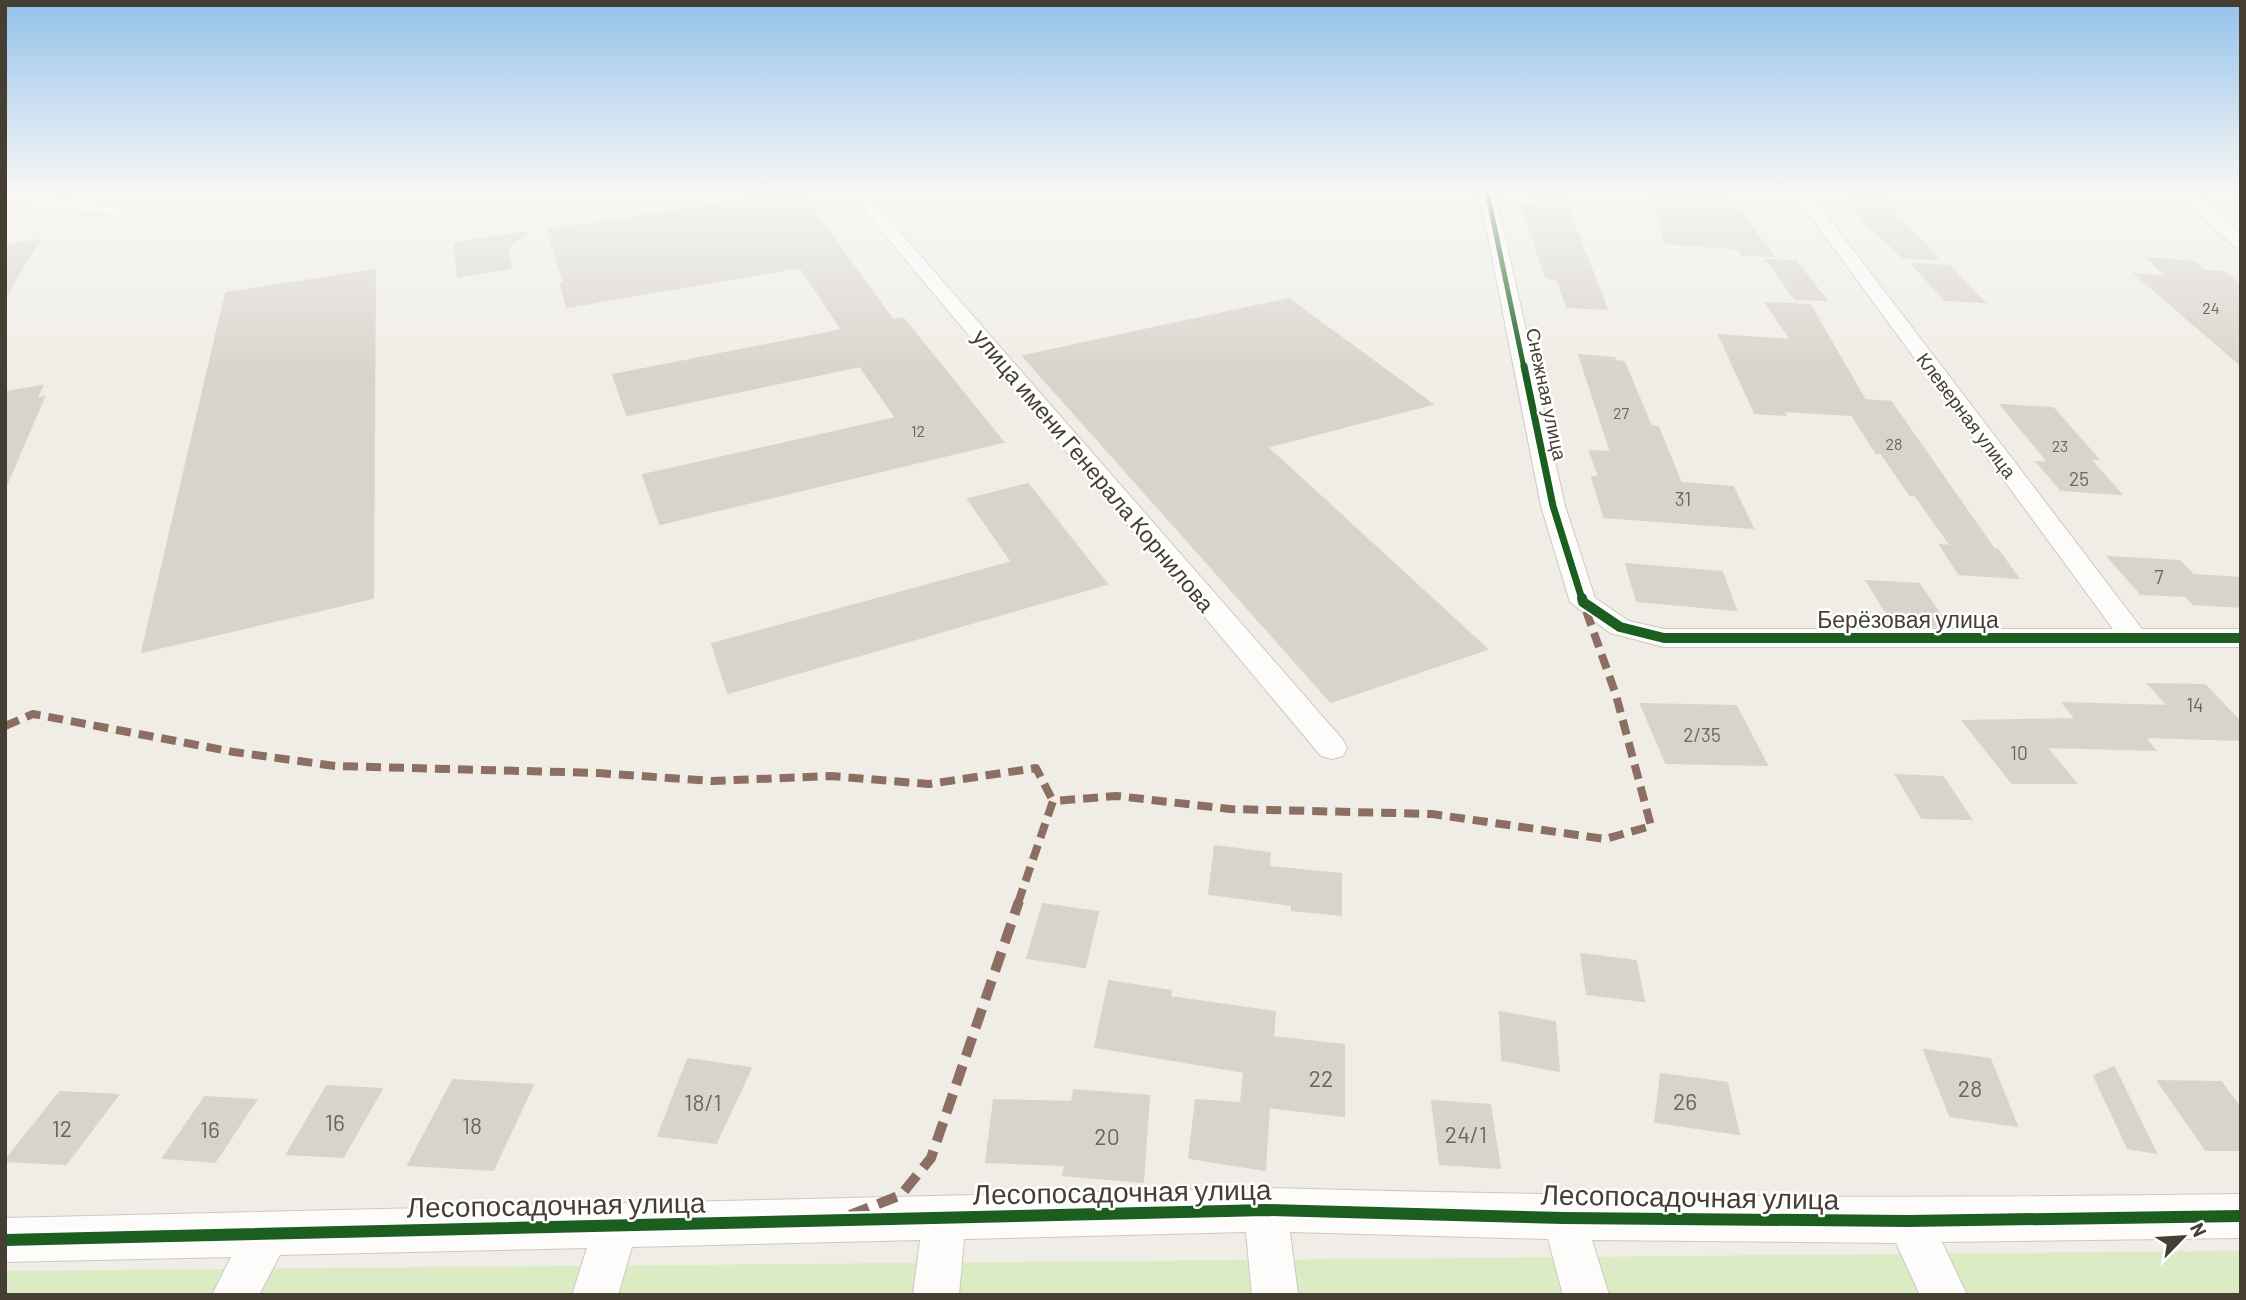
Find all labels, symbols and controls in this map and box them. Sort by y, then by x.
house number: 24 [2202,298,2220,317]
street label: улица имени Генерала Корнилова [967,323,1221,617]
street label: Снежная улица [1522,326,1572,463]
street label: Клеверная улица [1912,348,2022,483]
house number: 27 [1613,403,1629,422]
house number: 12 [911,421,925,440]
house number: 28 [1886,434,1902,453]
house number: 23 [2052,436,2068,455]
house number: 25 [2069,467,2089,490]
house number: 31 [1675,487,1691,510]
house number: 7 [2155,565,2164,588]
street label: Берёзовая улица [1817,605,1999,633]
house number: 14 [2186,693,2204,716]
house number: 2/35 [1683,723,1721,746]
house number: 10 [2010,741,2028,764]
house number: 22 [1309,1064,1333,1092]
house number: 28 [1958,1074,1982,1102]
house number: 26 [1673,1087,1697,1115]
house number: 18/1 [684,1088,722,1116]
house number: 16 [325,1108,345,1136]
house number: 18 [462,1111,482,1139]
house number: 12 [52,1114,72,1142]
house number: 16 [200,1115,220,1143]
house number: 24/1 [1445,1120,1487,1148]
house number: 20 [1094,1122,1120,1150]
street label: Лесопосадочная улица [972,1171,1272,1211]
street label: Лесопосадочная улица [1540,1176,1840,1216]
street label: Лесопосадочная улица [406,1184,706,1224]
north arrow [2148,1202,2218,1272]
text: N [2186,1219,2212,1240]

